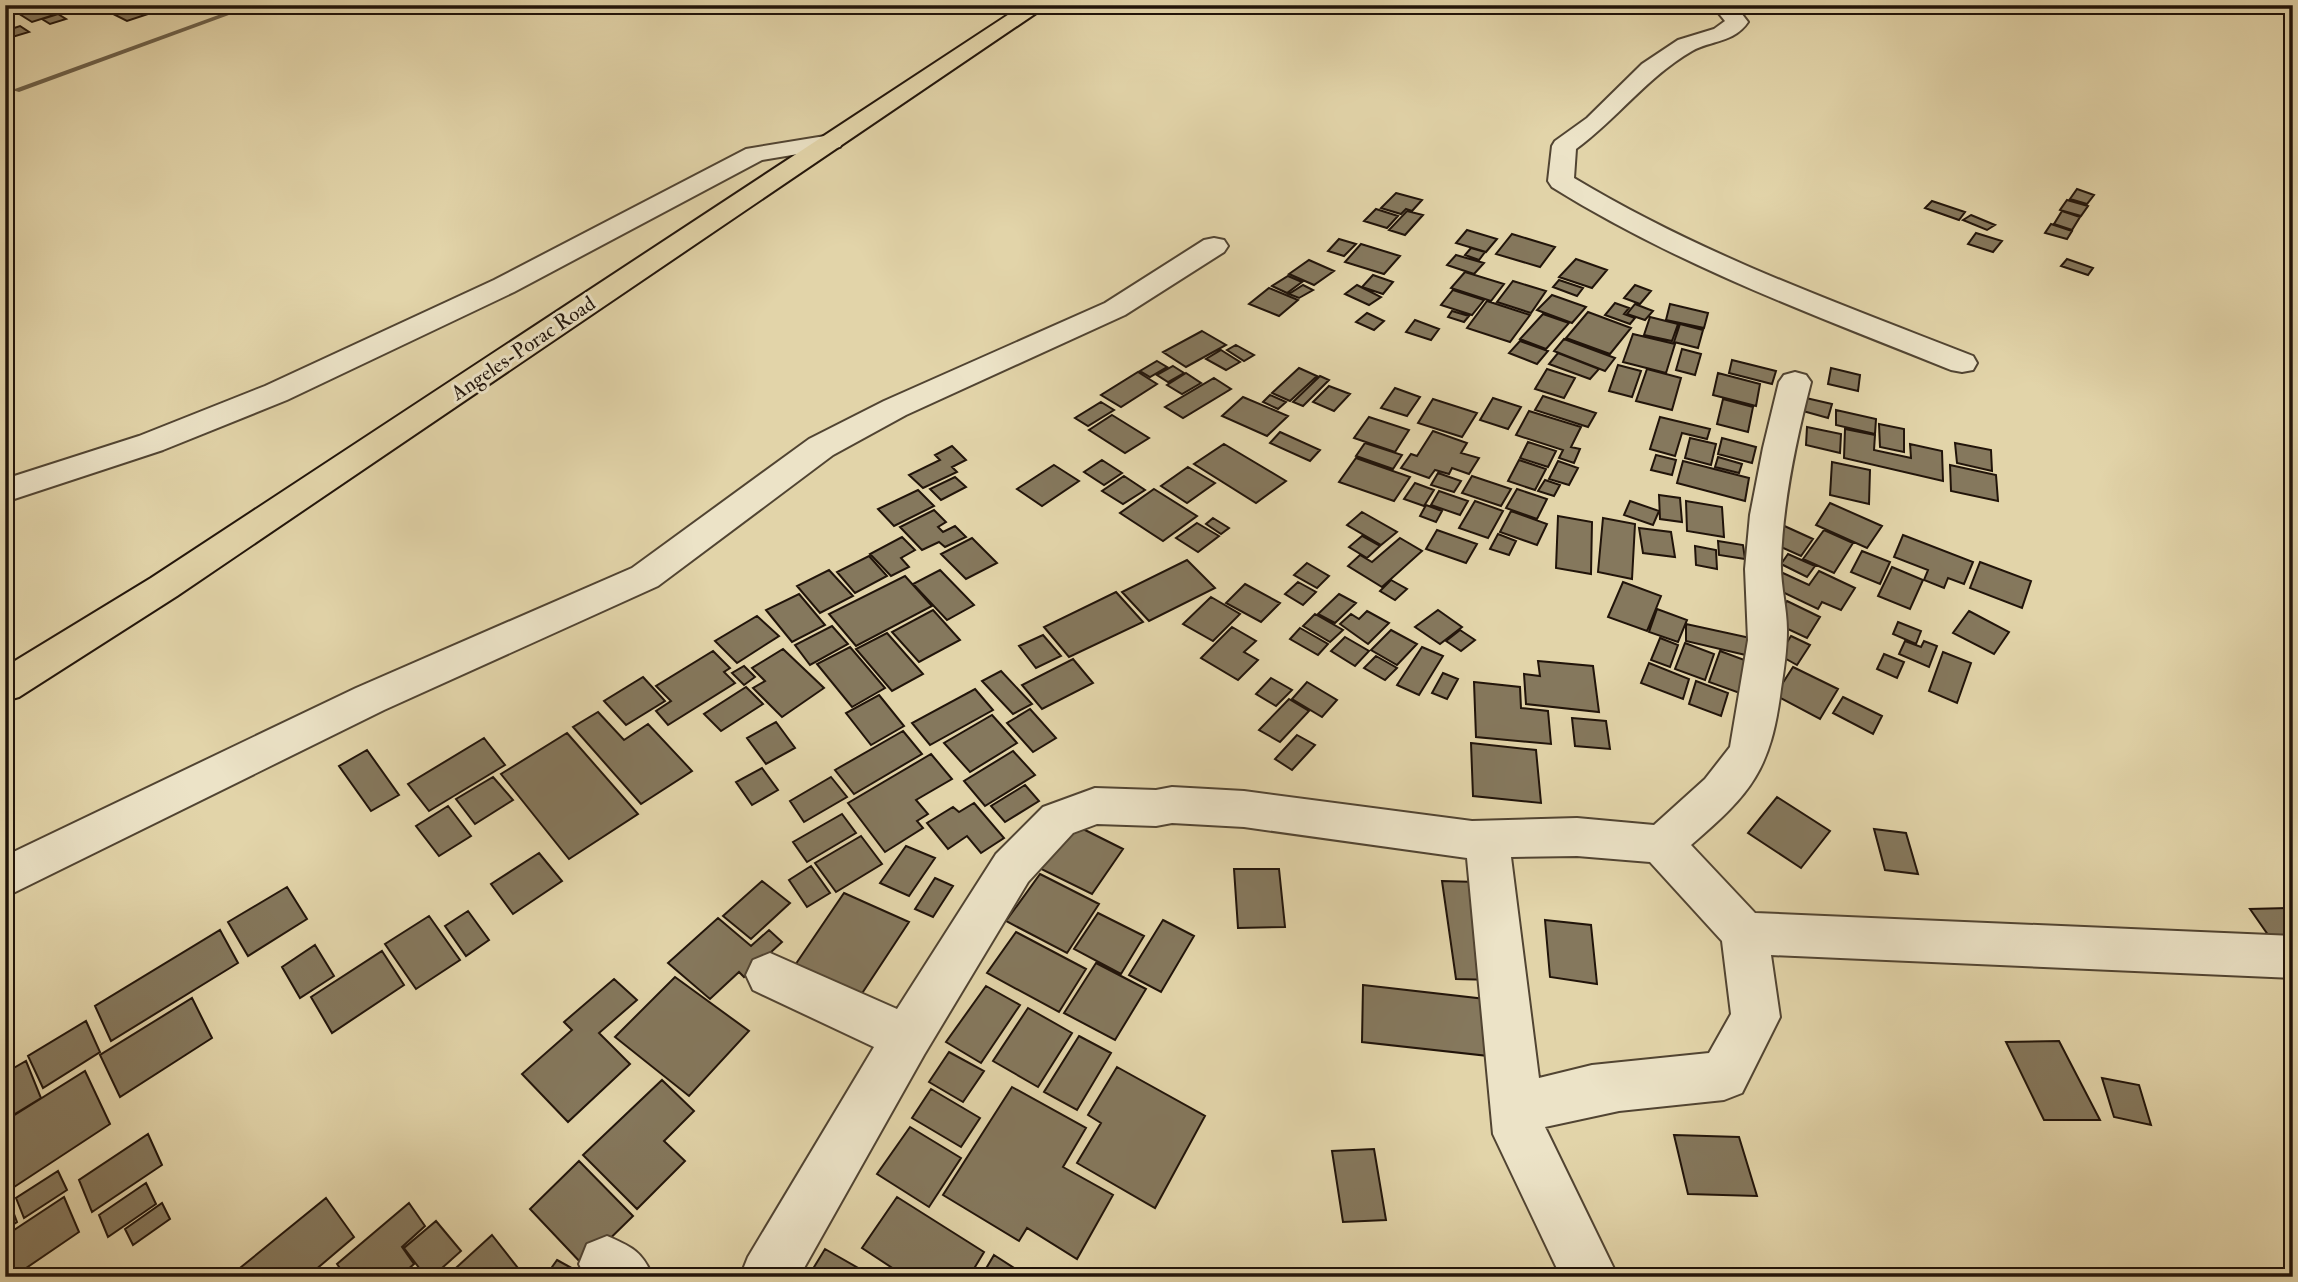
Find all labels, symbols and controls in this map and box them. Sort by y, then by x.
street label: Angeles-Porac Road [445,290,601,407]

